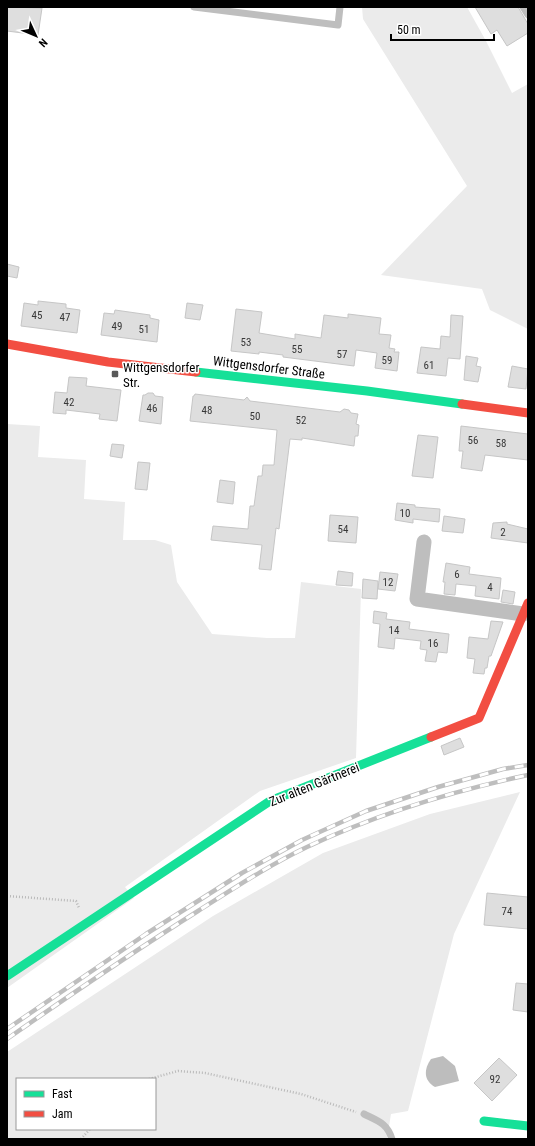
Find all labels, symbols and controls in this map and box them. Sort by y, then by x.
north arrow [16,16,56,56]
scale bar [391,16,494,42]
text: 50 m [397,23,421,37]
text: N [36,36,50,50]
house number: 45 [32,309,42,322]
house number: 47 [60,311,70,324]
house number: 49 [112,320,122,333]
house number: 51 [139,323,149,336]
house number: 53 [241,336,251,349]
house number: 55 [292,343,302,356]
house number: 57 [337,348,347,361]
street label: Wittgensdorfer Straße [212,353,326,382]
house number: 59 [382,354,392,367]
house number: 61 [424,359,434,372]
place label: Wittgensdorfer Str. [123,360,199,390]
marker: Wittgensdorfer Str. [110,369,120,379]
house number: 42 [64,396,74,409]
house number: 46 [147,402,157,415]
house number: 48 [202,404,212,417]
house number: 50 [250,410,260,423]
house number: 52 [296,414,306,427]
house number: 56 [468,434,478,447]
house number: 58 [496,437,506,450]
house number: 10 [400,507,410,520]
house number: 54 [338,523,349,536]
house number: 2 [500,526,506,539]
house number: 6 [454,568,460,581]
house number: 12 [383,576,393,589]
house number: 4 [487,581,493,594]
house number: 14 [389,624,400,637]
house number: 16 [428,637,438,650]
street label: Zur alten Gärtnerei [267,760,361,809]
house number: 74 [502,905,513,918]
house number: 92 [490,1073,500,1086]
legend [16,1078,156,1130]
text: Fast [52,1087,73,1101]
text: Jam [52,1107,73,1121]

